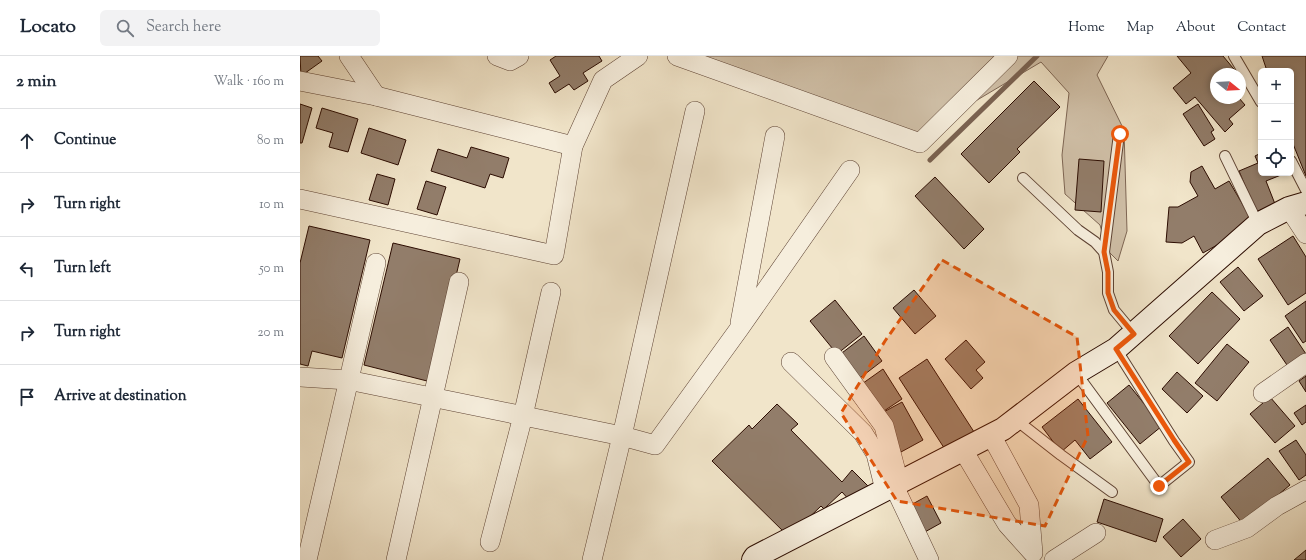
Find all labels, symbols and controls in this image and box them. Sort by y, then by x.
search box [100,10,380,46]
text: Locato [20,14,76,41]
icon: search [114,17,136,39]
text: Search here [146,17,221,38]
text: Home [1068,18,1105,38]
text: Map [1127,18,1154,38]
text: About [1176,18,1215,38]
text: Contact [1237,18,1286,38]
north arrow [1210,68,1246,104]
map controls [1258,68,1294,176]
button: + [1258,68,1294,104]
text: 2 min [16,70,57,94]
text: Walk · 160 m [213,73,284,91]
button: − [1258,104,1294,140]
route start [1111,125,1129,143]
icon: ahead [16,130,38,152]
text: Continue [54,130,116,151]
text: 80 m [257,132,284,150]
button: locate [1258,140,1294,176]
icon: right [16,194,38,216]
text: Turn right [54,194,120,215]
text: 10 m [259,196,284,214]
icon: left [16,258,38,280]
text: Turn left [54,258,111,279]
text: 50 m [259,260,284,278]
icon: right [16,322,38,344]
text: Turn right [54,322,120,343]
text: 20 m [258,324,284,342]
icon: arrive [16,386,38,408]
text: Arrive at destination [54,386,187,407]
route end [1150,477,1168,495]

